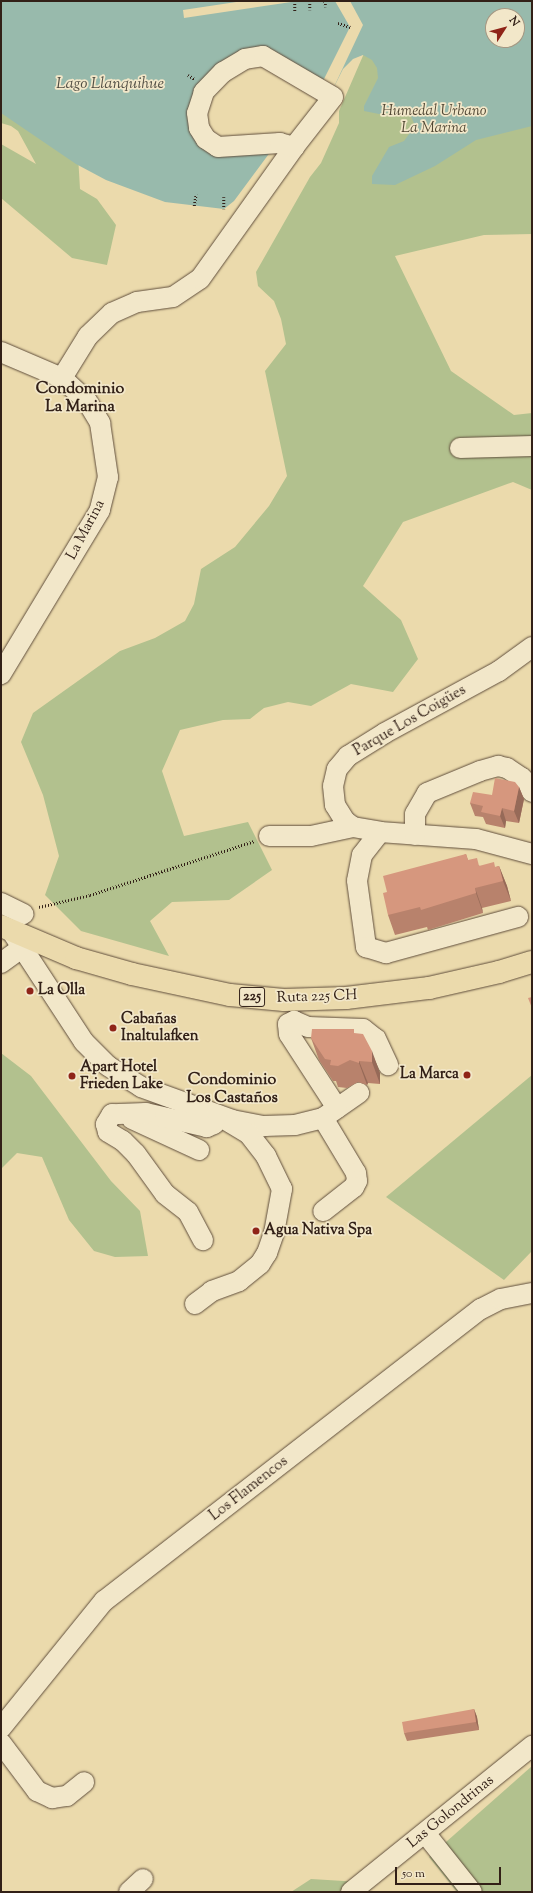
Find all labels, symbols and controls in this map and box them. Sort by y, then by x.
north arrow [485,8,525,48]
text: N [505,13,523,30]
water label: Lago Llanquihue [56,75,164,95]
park label: Humedal Urbano La Marina [382,102,486,137]
district label: Condominio La Marina [36,380,124,418]
street label: La Marina [63,497,109,563]
street label: Parque Los Coigües [351,681,469,761]
place label: La Olla [38,982,85,1000]
road number: 225 [239,985,265,1009]
marker: La Olla [25,986,35,996]
street label: Ruta 225 CH [276,987,358,1007]
place label: Cabañas Inaltulafken [121,1010,199,1045]
marker: Cabañas Inaltulafken [108,1023,118,1033]
place label: Apart Hotel Frieden Lake [80,1058,163,1093]
place label: La Marca [400,1066,459,1084]
marker: La Marca [462,1070,472,1080]
marker: Apart Hotel Frieden Lake [67,1071,77,1081]
district label: Condominio Los Castaños [186,1071,278,1109]
place label: Agua Nativa Spa [264,1222,372,1240]
marker: Agua Nativa Spa [251,1226,261,1236]
street label: Los Flamencos [206,1453,292,1525]
street label: Las Golondrinas [404,1772,498,1852]
scale bar [397,1859,503,1885]
text: 50 m [402,1865,425,1883]

